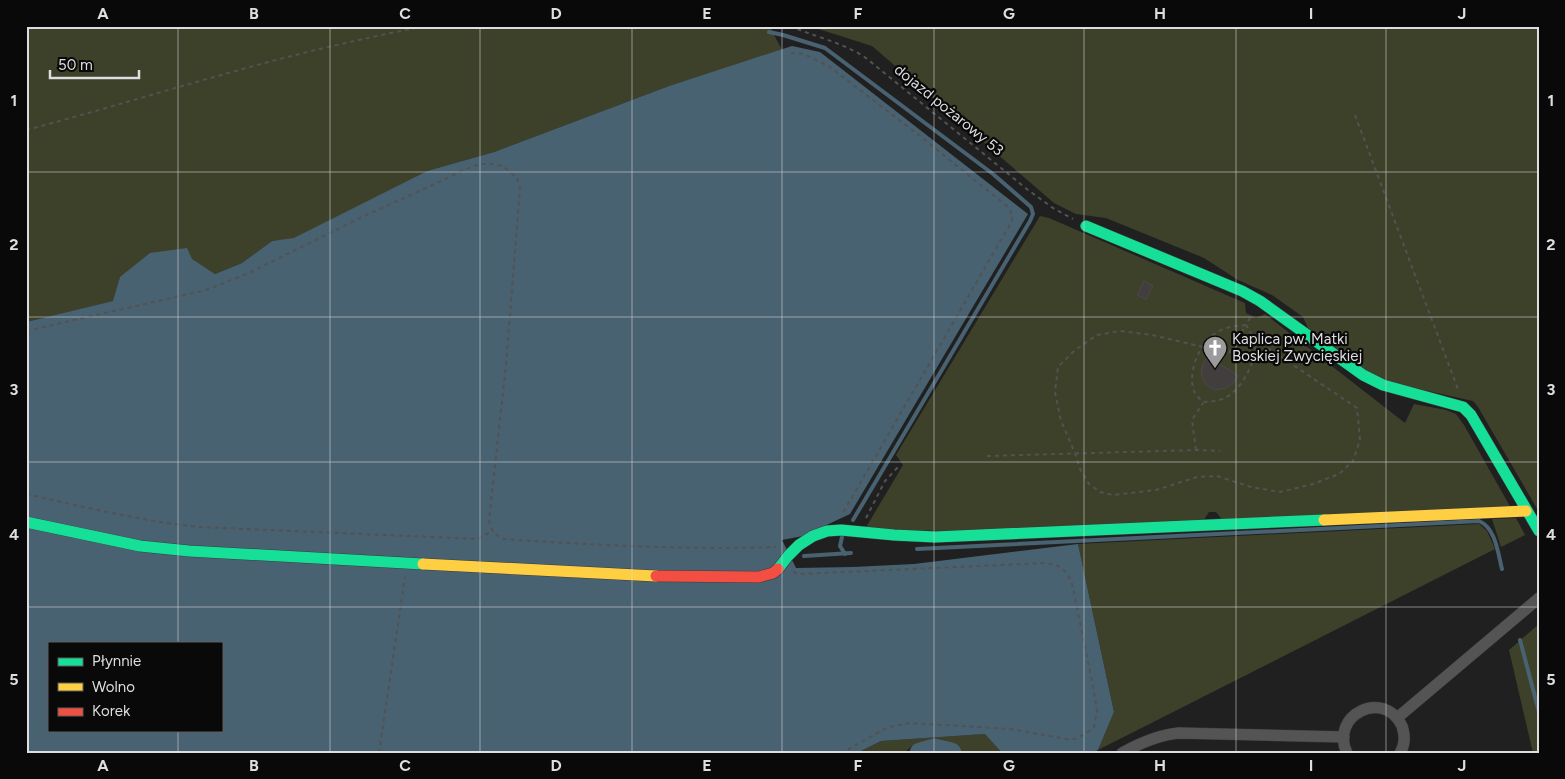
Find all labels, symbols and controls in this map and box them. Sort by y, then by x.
text: A [97,4,109,23]
text: B [249,4,259,23]
text: C [399,4,411,23]
text: D [550,4,562,23]
text: E [702,4,712,23]
text: F [854,4,863,23]
text: G [1003,4,1015,23]
text: H [1154,4,1166,23]
text: I [1309,4,1313,23]
text: J [1458,4,1466,23]
scale bar [50,48,139,80]
text: 50 m [58,56,93,74]
street label: dojazd pożarowy 53 [891,60,1007,160]
text: 1 [11,91,17,110]
text: 1 [1548,91,1554,110]
text: 2 [9,235,19,254]
text: 2 [1546,235,1556,254]
place label: Kaplica pw. Matki Boskiej Zwycięskiej [1232,330,1362,365]
church icon: Kaplica pw. Matki Boskiej Zwycięskiej [1202,335,1228,369]
text: 3 [10,380,19,399]
text: 3 [1547,380,1556,399]
text: 4 [9,525,19,544]
text: 4 [1546,525,1556,544]
legend [48,642,222,732]
text: Płynnie [92,652,141,670]
text: 5 [9,670,19,689]
text: 5 [1546,670,1556,689]
text: Wolno [92,678,135,696]
text: Korek [92,702,131,720]
text: A [97,756,109,775]
text: B [249,756,259,775]
text: C [399,756,411,775]
text: D [550,756,562,775]
text: E [702,756,712,775]
text: F [854,756,863,775]
text: G [1003,756,1015,775]
text: H [1154,756,1166,775]
text: I [1309,756,1313,775]
text: J [1458,756,1466,775]

